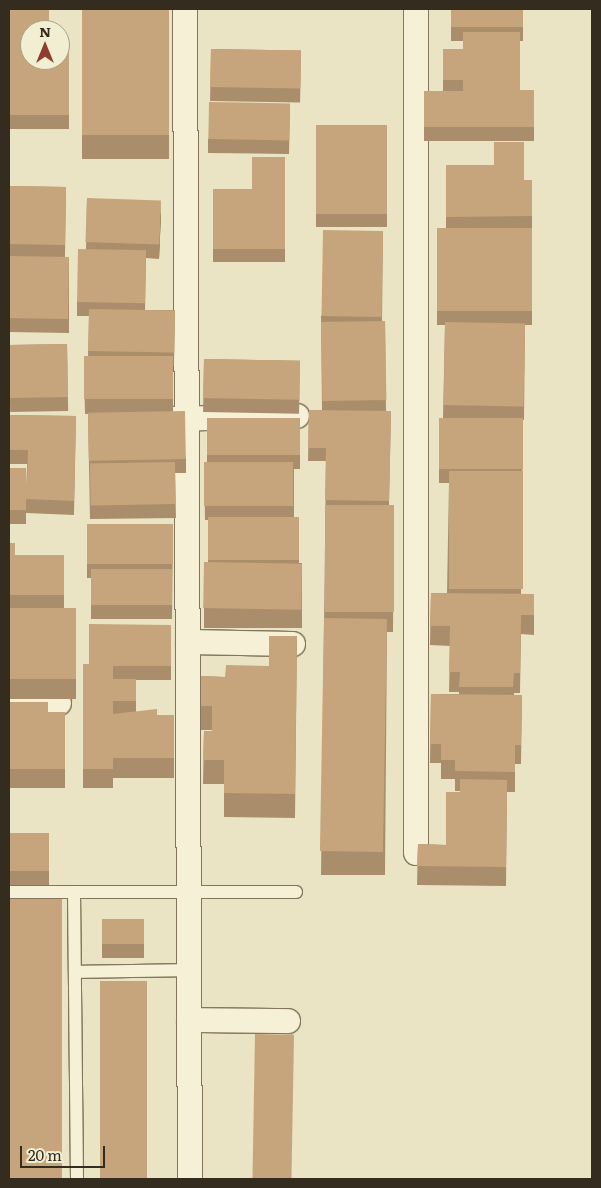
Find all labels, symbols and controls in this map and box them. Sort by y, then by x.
north arrow [20,20,70,70]
text: N [39,21,51,41]
scale bar [22,1136,108,1168]
text: 20 m [28,1143,62,1166]

